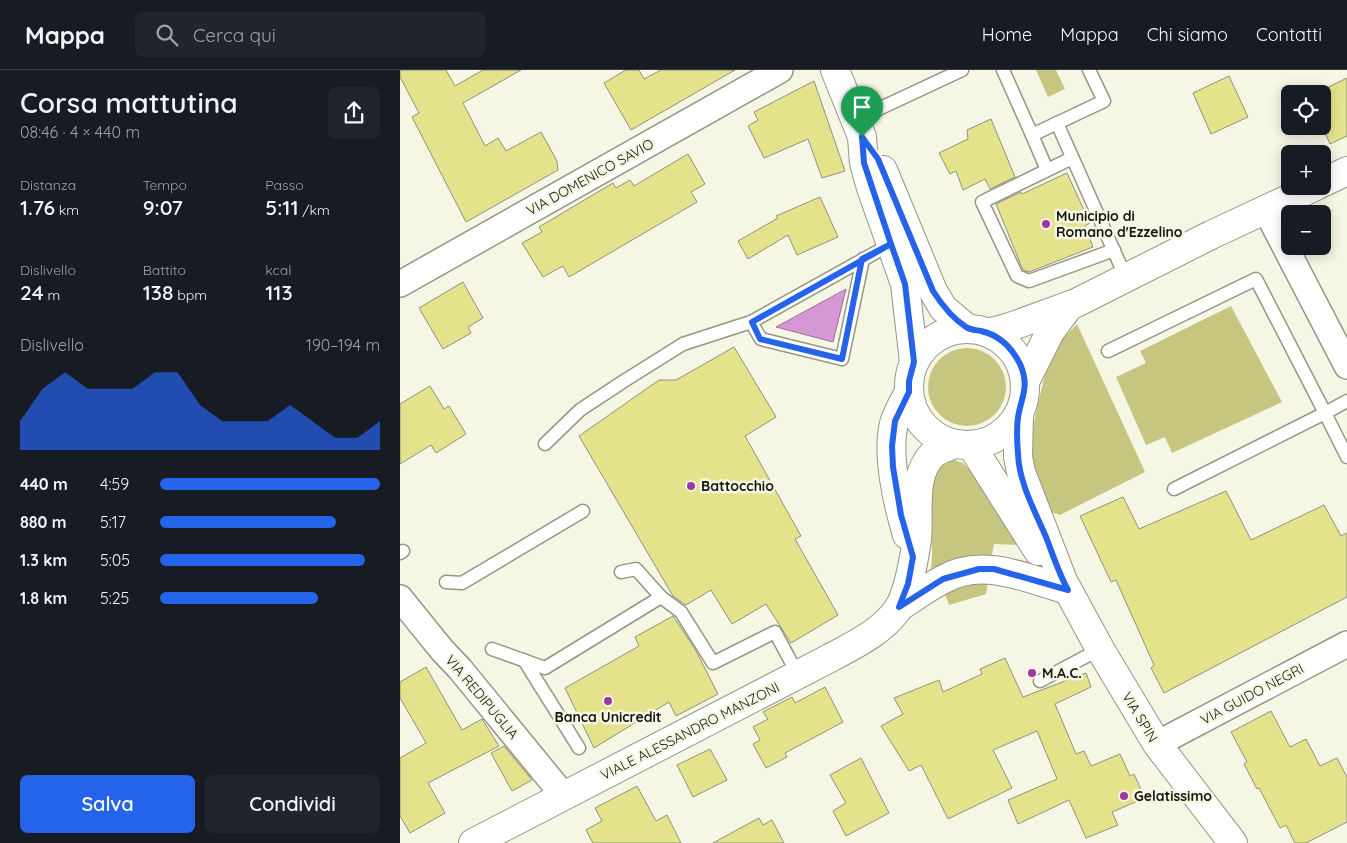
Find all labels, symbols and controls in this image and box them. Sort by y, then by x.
search box [135,12,485,57]
text: Mappa [25,20,105,50]
icon: search [153,21,181,49]
text: Cerca qui [193,23,276,47]
text: Home [982,23,1032,46]
text: Mappa [1060,23,1119,46]
text: Chi siamo [1147,23,1228,46]
text: Contatti [1256,23,1322,46]
text: Corsa mattutina [20,85,238,120]
map controls [1281,85,1331,255]
button: locate [1281,85,1331,135]
pin [841,86,883,137]
button: share [328,87,380,139]
icon: arrive [848,93,876,121]
text: 08:46 · 4 × 440 m [20,122,140,142]
street label: VIA DOMENICO SAVIO [523,134,657,219]
button: + [1281,145,1331,195]
text: Distanza [20,176,76,194]
text: Tempo [143,176,187,194]
text: Passo [265,176,304,194]
text: 1.76 [20,194,55,220]
text: 9:07 [143,194,183,220]
text: 5:11 [265,194,298,220]
text: km [55,201,79,219]
text: /km [298,201,330,219]
button: − [1281,205,1331,255]
place label: Municipio di Romano d'Ezzelino [1056,207,1183,241]
marker: Municipio di Romano d'Ezzelino [1040,218,1052,230]
text: Dislivello [20,261,76,279]
text: Battito [143,261,186,279]
text: kcal [265,261,291,279]
text: 24 [20,279,44,305]
text: 138 [143,279,173,305]
text: 113 [265,279,293,305]
text: m [44,286,60,304]
text: bpm [173,286,207,304]
text: Dislivello [20,335,84,355]
text: 190–194 m [306,335,380,355]
text: 440 m [20,474,68,494]
text: 4:59 [100,474,129,494]
place label: Battocchio [701,477,774,495]
marker: Battocchio [685,480,697,492]
text: 880 m [20,512,67,532]
text: 5:17 [100,512,126,532]
text: 1.3 km [20,550,67,570]
text: 5:05 [100,550,130,570]
text: 1.8 km [20,588,67,608]
text: 5:25 [100,588,129,608]
street label: VIA REDIPUGLIA [441,651,523,743]
street label: VIA GUIDO NEGRI [1197,659,1307,729]
place label: M.A.C. [1042,664,1082,682]
marker: M.A.C. [1026,667,1038,679]
street label: VIALE ALESSANDRO MANZONI [597,678,783,784]
street label: VIA SPIN [1118,689,1162,745]
marker: Banca Unicredit [602,695,614,707]
place label: Banca Unicredit [555,708,662,726]
button: Salva [20,775,195,833]
button: Condividi [205,775,380,833]
place label: Gelatissimo [1134,787,1212,805]
marker: Gelatissimo [1118,790,1130,802]

